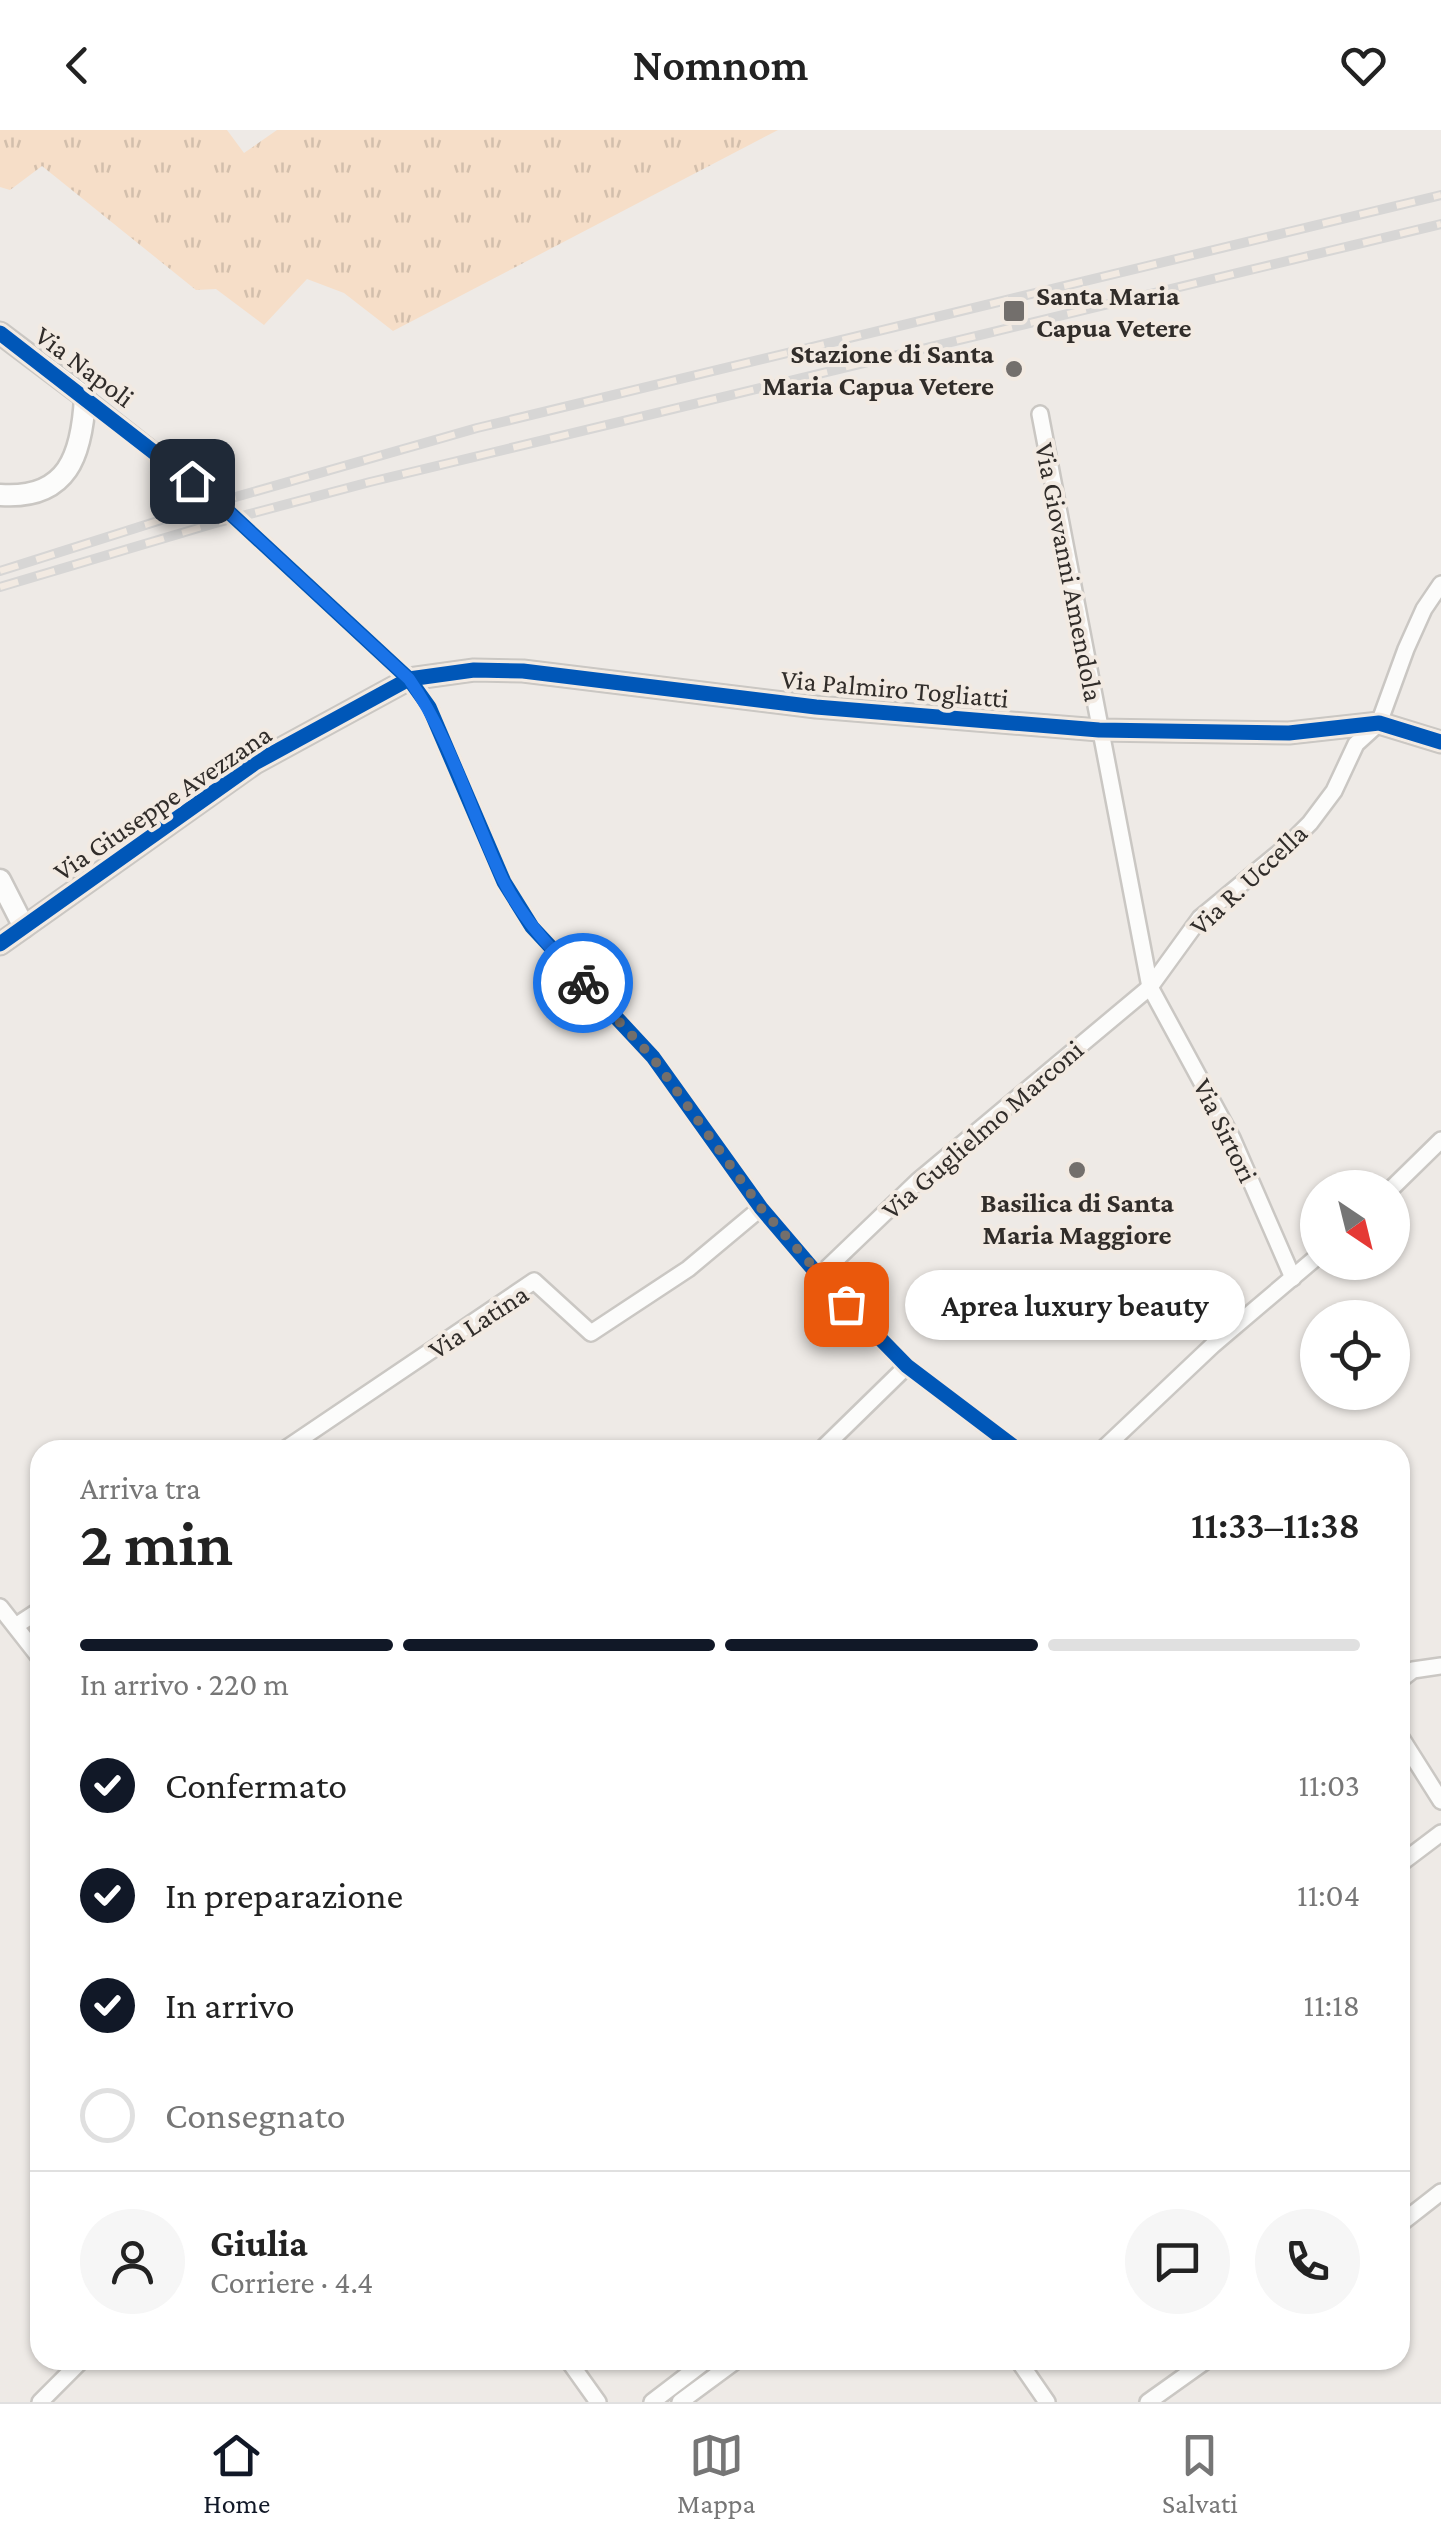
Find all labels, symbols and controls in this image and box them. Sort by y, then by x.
icon: back [50,38,105,93]
icon: heart [1336,38,1391,93]
text: Nomnom [633,40,808,90]
place label: Santa Maria Capua Vetere [1036,280,1191,343]
marker: Santa Maria Capua Vetere [1001,298,1027,324]
street label: Via Napoli [29,319,140,414]
place label: Stazione di Santa Maria Capua Vetere [762,338,994,401]
marker: Stazione di Santa Maria Capua Vetere [1003,358,1025,380]
pin [150,439,235,524]
street label: Via Giovanni Amendola [1029,440,1110,704]
icon: home [165,454,220,509]
street label: Via Palmiro Togliatti [780,663,1010,714]
street label: Via Giuseppe Avezzana [47,718,277,887]
street label: Via R. Uccella [1183,817,1313,942]
courier [533,933,633,1033]
icon: bike [556,956,611,1011]
street label: Via Guglielmo Marconi [875,1034,1089,1225]
street label: Via Sirtori [1187,1073,1264,1187]
marker: Basilica di Santa Maria Maggiore [1066,1159,1088,1181]
north arrow [1300,1170,1410,1280]
map controls [1300,1170,1410,1410]
place label: Basilica di Santa Maria Maggiore [980,1187,1174,1250]
pin [804,1262,889,1347]
callout: Aprea luxury beauty [906,1269,1246,1339]
icon: bag [819,1277,874,1332]
street label: Via Latina [423,1278,534,1365]
text: Aprea luxury beauty [941,1287,1209,1323]
button: locate [1300,1300,1410,1410]
text: Arriva tra [80,1470,201,1506]
text: 11:33–11:38 [1191,1504,1360,1546]
text: 2 min [80,1507,233,1579]
text: In arrivo · 220 m [80,1666,289,1702]
icon: check [80,1758,135,1813]
text: Confermato [165,1764,347,1806]
text: 11:03 [1298,1767,1360,1803]
icon: check [80,1868,135,1923]
text: In preparazione [165,1874,403,1916]
text: 11:04 [1297,1877,1360,1913]
icon: check [80,1978,135,2033]
text: In arrivo [165,1984,295,2026]
text: 11:18 [1304,1987,1360,2023]
text: Consegnato [165,2094,346,2136]
button: person [80,2209,185,2314]
button: chat [1125,2209,1230,2314]
button: phone [1255,2209,1360,2314]
text: Giulia [210,2222,308,2264]
text: Corriere · 4.4 [210,2264,373,2300]
tab: Home [203,2428,270,2519]
tab: Mappa [677,2428,755,2519]
tab: Salvati [1162,2428,1238,2519]

